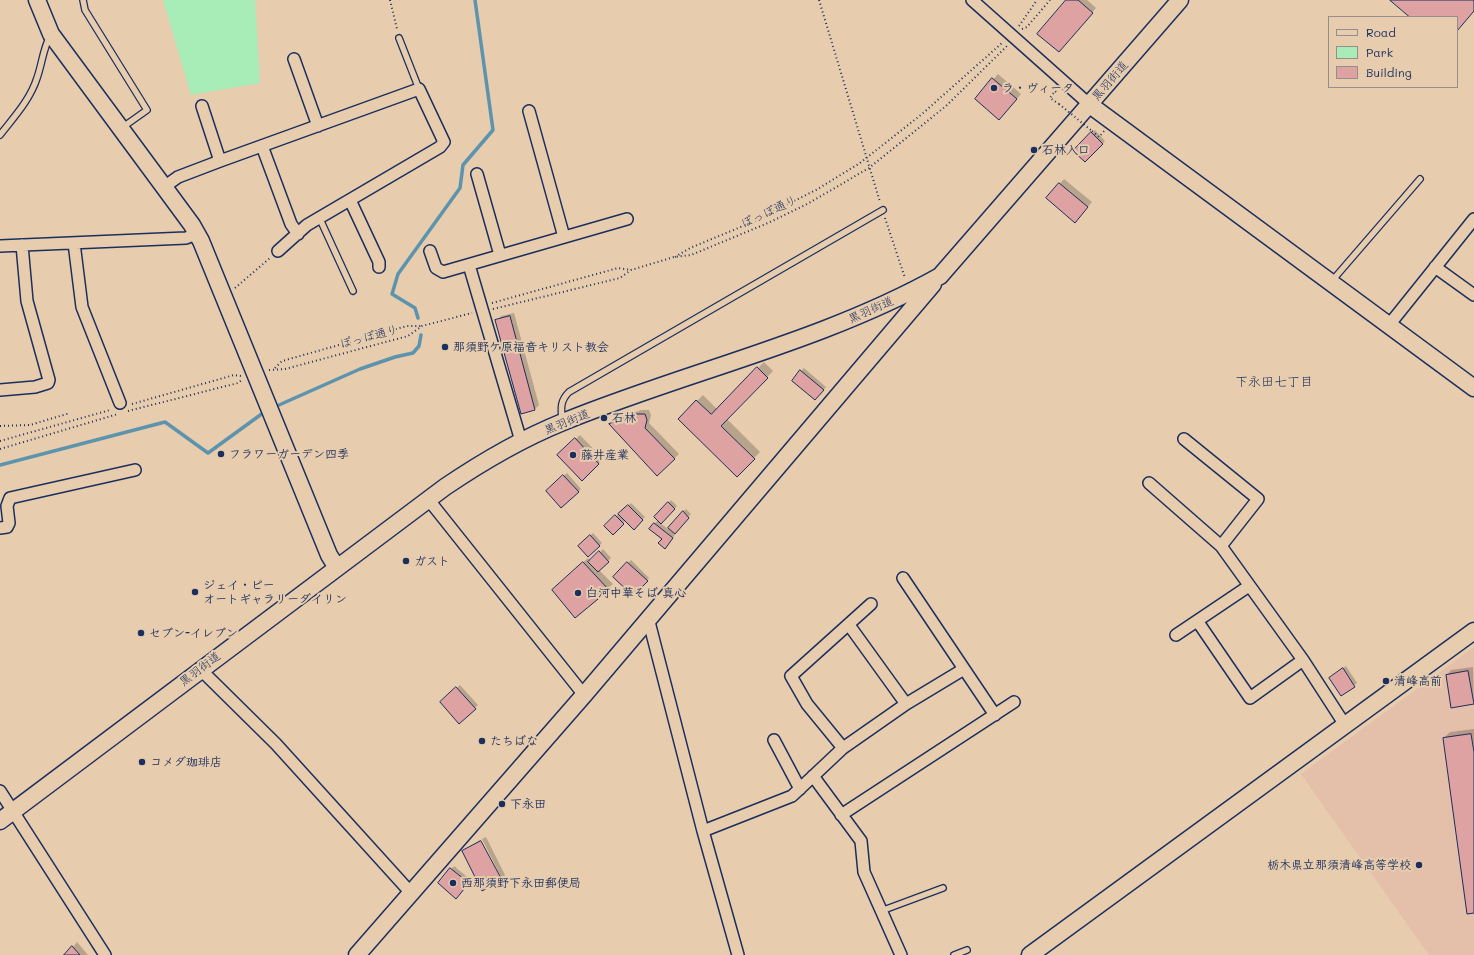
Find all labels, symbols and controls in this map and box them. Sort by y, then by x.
legend [1328,16,1458,88]
text: Road [1366,24,1396,40]
text: Park [1366,44,1393,60]
street label: 黒羽街道 [1089,58,1131,104]
text: Building [1366,64,1412,80]
place label: ラ・ヴィータ [1002,81,1074,95]
marker: ラ・ヴィータ [989,83,999,93]
place label: 石林入口 [1042,143,1090,157]
marker: 石林入口 [1029,145,1039,155]
street label: ぽっぽ通り [739,193,799,231]
street label: 黒羽街道 [846,294,896,326]
street label: ぽっぽ通り [338,322,400,352]
place label: 那須野ケ原福音キリスト教会 [453,340,609,354]
marker: 那須野ケ原福音キリスト教会 [440,342,450,352]
district label: 下永田七丁目 [1235,374,1313,390]
street label: 黒羽街道 [542,406,592,438]
place label: 石林 [612,411,636,425]
marker: 石林 [599,413,609,423]
place label: フラワーガーデン四季 [229,447,349,461]
place label: 藤井産業 [581,448,629,462]
marker: フラワーガーデン四季 [216,449,226,459]
marker: 藤井産業 [568,450,578,460]
place label: ガスト [414,554,450,568]
marker: ガスト [401,556,411,566]
place label: ジェイ・ピー オートギャラリーダイリン [203,578,347,606]
place label: 白河中華そば 真心 [586,586,686,600]
marker: ジェイ・ピー オートギャラリーダイリン [190,587,200,597]
marker: 白河中華そば 真心 [573,588,583,598]
place label: セブン-イレブン [149,626,238,640]
marker: セブン-イレブン [136,628,146,638]
street label: 黒羽街道 [176,649,224,689]
place label: 清峰高前 [1394,674,1442,688]
marker: 清峰高前 [1381,676,1391,686]
place label: たちばな [490,734,538,748]
marker: たちばな [477,736,487,746]
place label: コメダ珈琲店 [150,755,222,769]
marker: コメダ珈琲店 [137,757,147,767]
place label: 下永田 [510,797,546,811]
marker: 下永田 [497,799,507,809]
place label: 栃木県立那須清峰高等学校 [1267,858,1411,872]
marker: 栃木県立那須清峰高等学校 [1414,860,1424,870]
place label: 西那須野下永田郵便局 [461,876,581,890]
marker: 西那須野下永田郵便局 [448,878,458,888]

